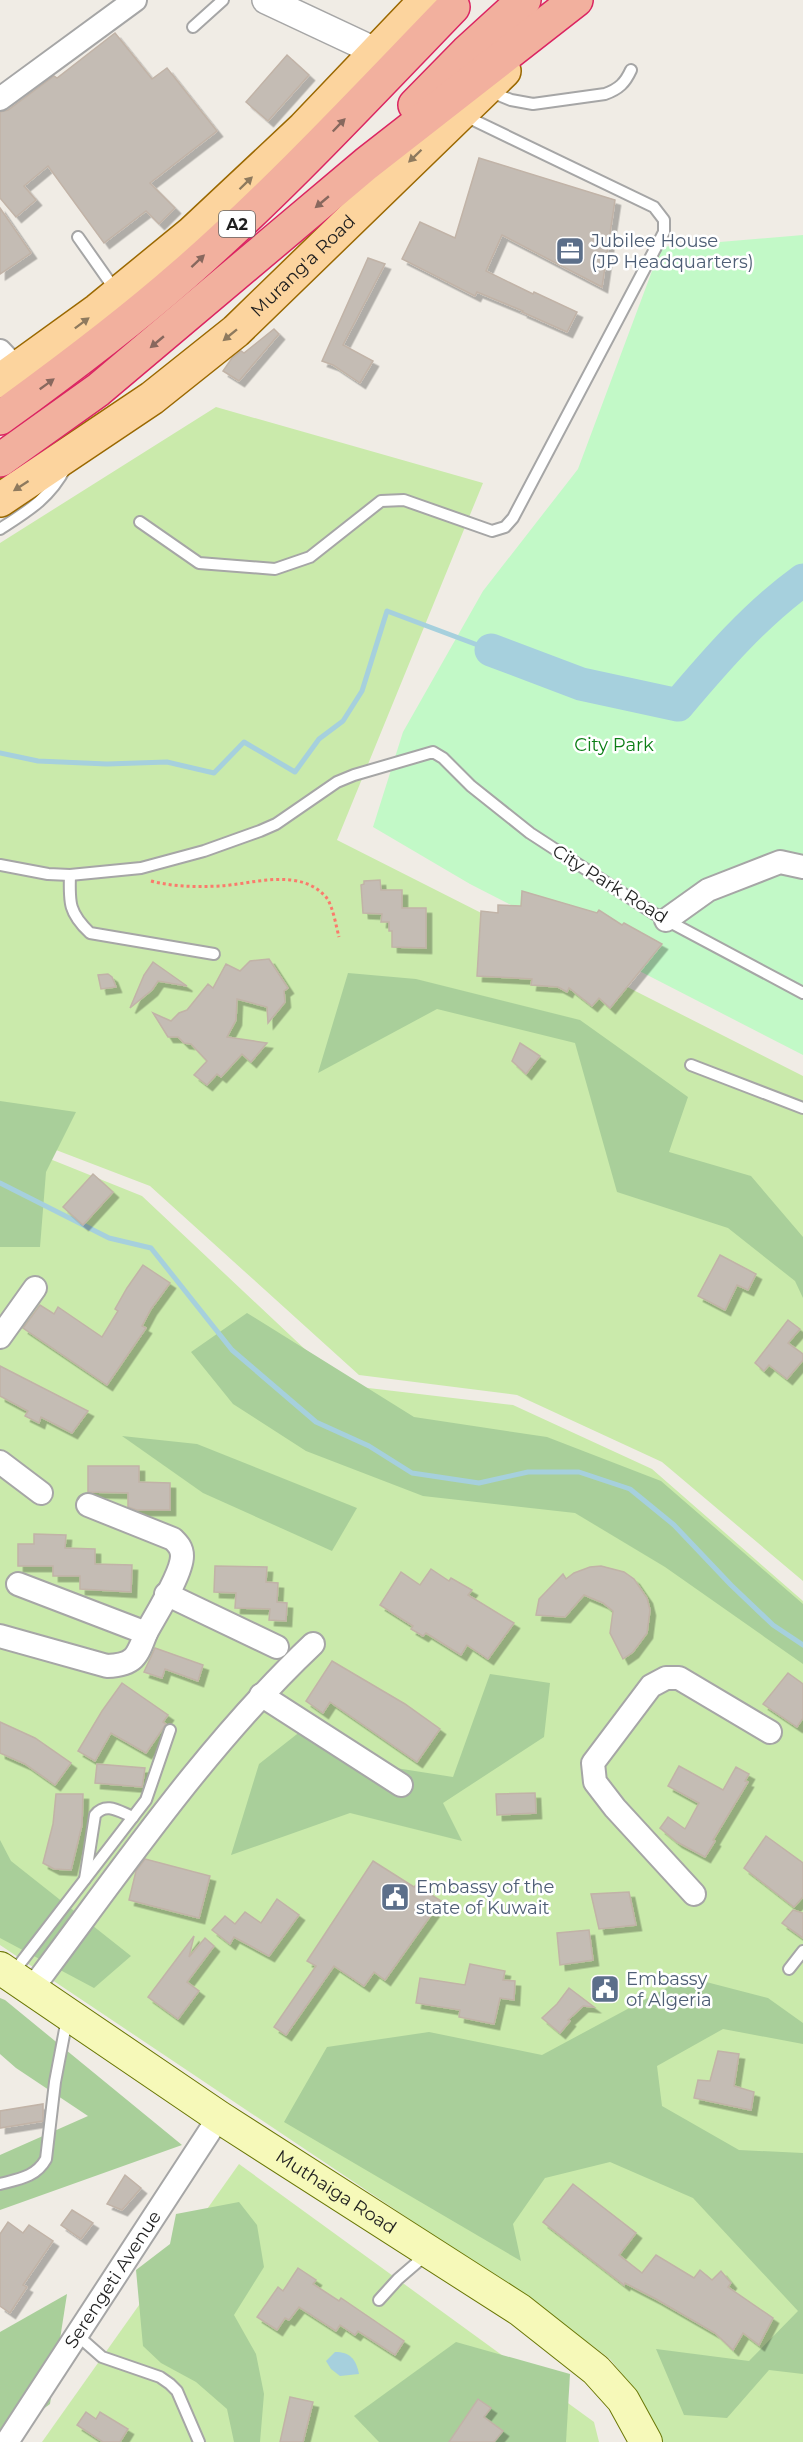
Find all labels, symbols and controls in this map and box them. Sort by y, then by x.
one-way arrow [331,119,345,133]
one-way arrow [408,149,423,163]
one-way arrow [239,176,254,190]
one-way arrow [315,195,330,208]
street label: Murang'a Road [246,210,360,321]
road number: A2 [219,211,255,237]
place label: Jubilee House (JP Headquarters) [590,230,754,273]
office icon: Jubilee House (JP Headquarters) [554,235,586,267]
one-way arrow [191,254,205,268]
one-way arrow [74,317,89,329]
one-way arrow [222,329,238,342]
one-way arrow [150,335,165,348]
one-way arrow [39,378,55,390]
one-way arrow [13,481,29,492]
park label: City Park [574,734,654,756]
street label: City Park Road [548,840,672,928]
place label: Embassy of the state of Kuwait [416,1876,555,1919]
public building icon: Embassy of the state of Kuwait [379,1881,411,1913]
place label: Embassy of Algeria [626,1968,712,2011]
public building icon: Embassy of Algeria [589,1973,621,2005]
street label: Muthaiga Road [272,2145,401,2239]
street label: Serengeti Avenue [60,2206,166,2353]

